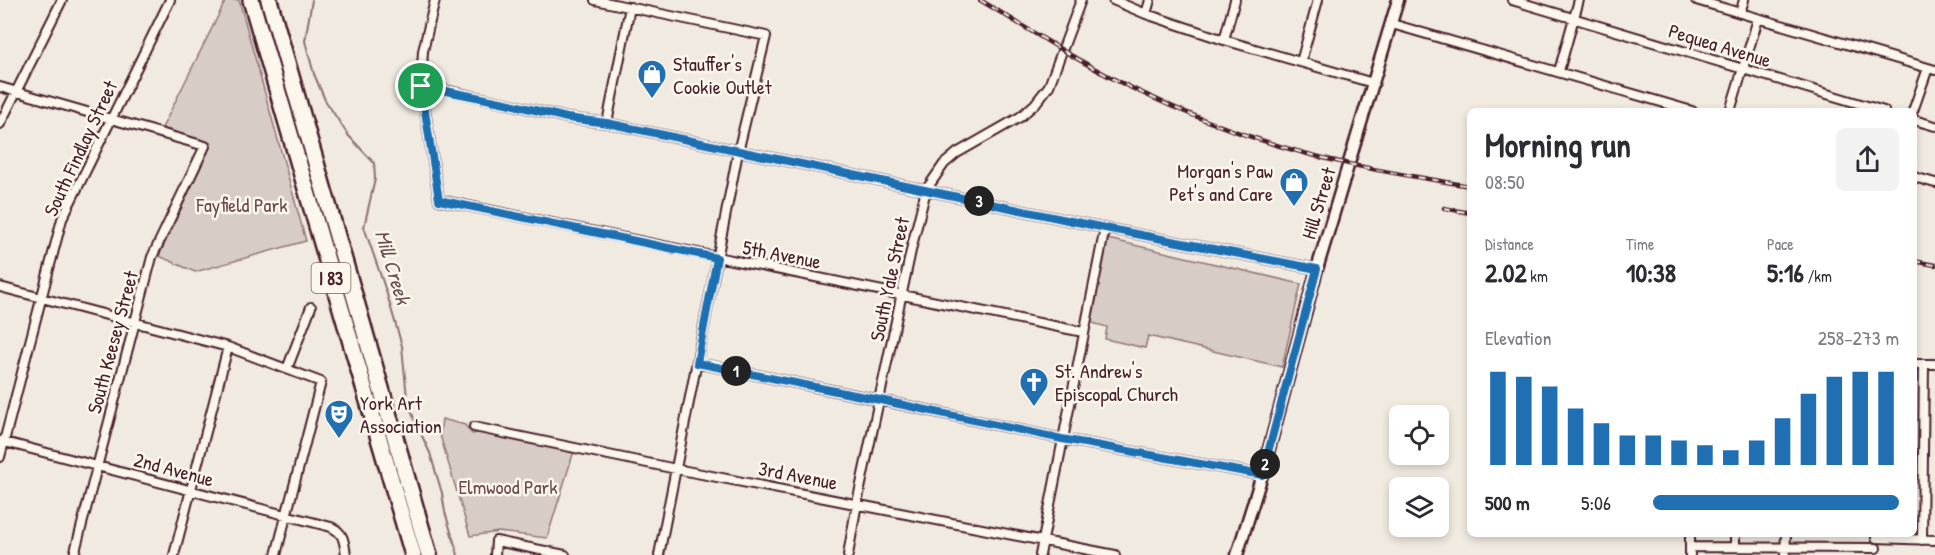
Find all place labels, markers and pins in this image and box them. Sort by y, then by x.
place label: Stauffer's Cookie Outlet [673,50,773,100]
shop icon: Stauffer's Cookie Outlet [636,58,668,100]
pin [395,60,446,111]
place label: Morgan's Paw Pet's and Care [1169,157,1273,207]
shop icon: Morgan's Paw Pet's and Care [1278,166,1310,208]
pin: 3 [964,186,994,216]
pin: 1 [721,356,751,386]
place label: St. Andrew's Episcopal Church [1055,357,1178,407]
church icon: St. Andrew's Episcopal Church [1018,366,1050,408]
place label: York Art Association [360,389,442,439]
theatre icon: York Art Association [323,398,355,440]
pin: 2 [1250,449,1280,479]

